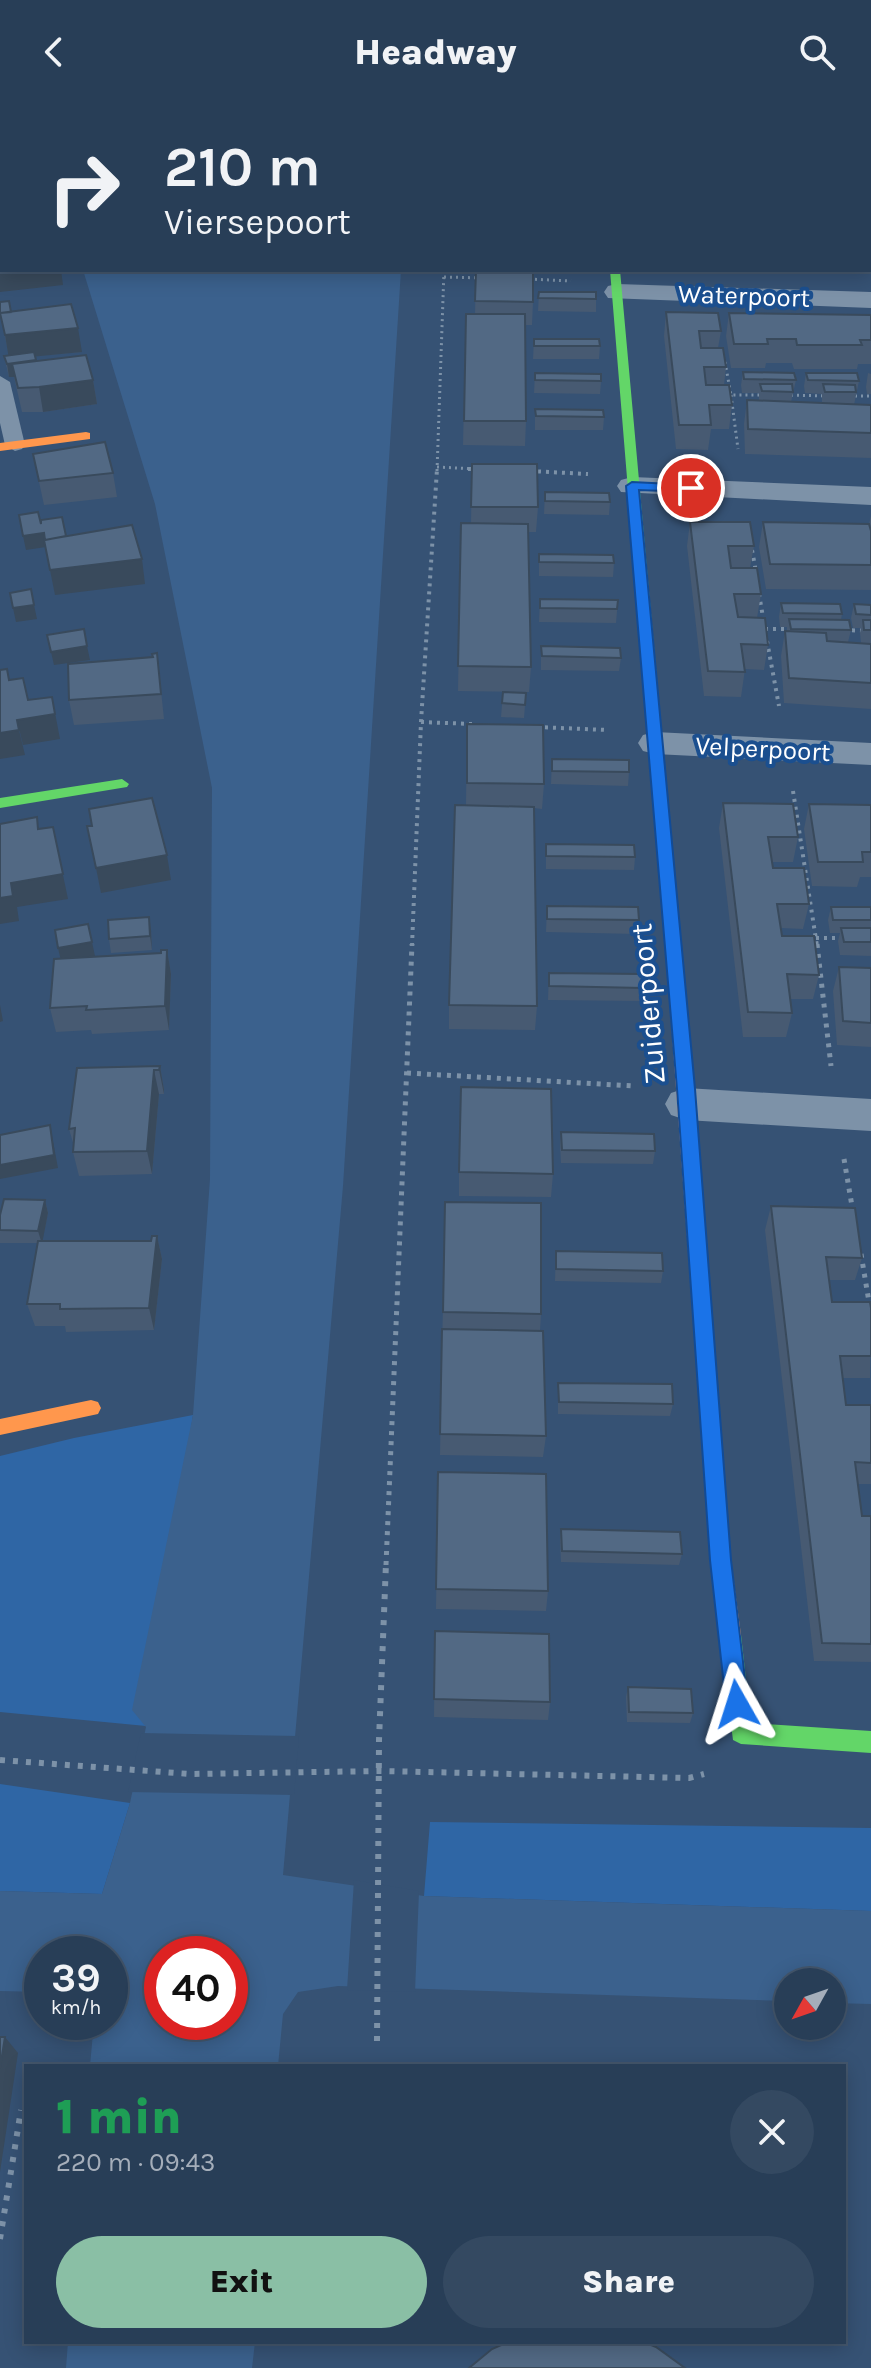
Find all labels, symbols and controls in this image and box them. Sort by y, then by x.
icon: back [32,30,76,74]
icon: search [795,30,839,74]
text: Headway [354,31,517,73]
text: 210 m [164,134,321,199]
icon: right [32,136,136,240]
text: Viersepoort [164,201,351,243]
street label: Waterpoort [677,278,811,314]
pin [657,454,725,522]
icon: arrive [669,466,713,510]
street label: Velperpoort [695,730,832,768]
street label: Zuiderpoort [623,922,673,1086]
position arrow [695,1662,779,1746]
speed limit sign: 40 [144,1936,248,2040]
text: 39 [51,1954,101,2001]
north arrow [774,1968,846,2040]
map controls [774,1968,846,2040]
text: km/h [51,1996,101,2019]
text: 1 min [56,2089,182,2145]
button: close [730,2090,814,2174]
text: 220 m · 09:43 [56,2147,215,2178]
button: Exit [56,2236,427,2328]
button: Share [443,2236,814,2328]

